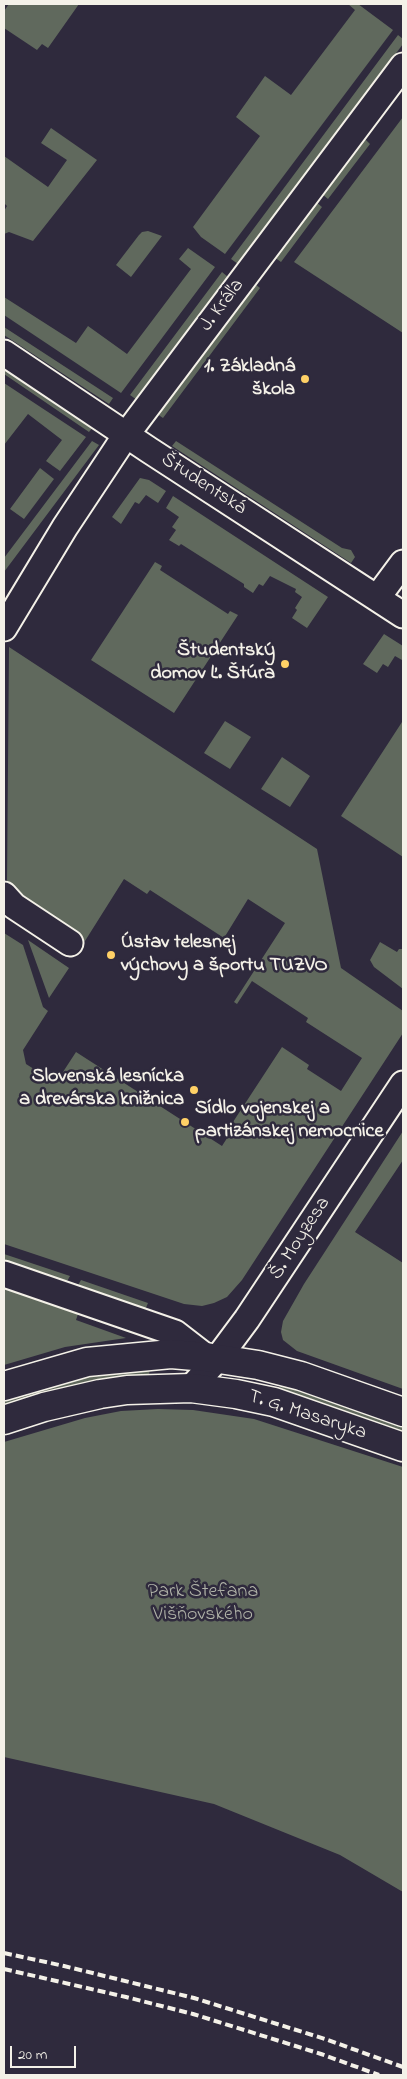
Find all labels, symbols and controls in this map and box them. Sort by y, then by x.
street label: J. Kráľa [195,275,251,337]
place label: 1. Základná škola [204,356,295,403]
marker: 1. Základná škola [299,373,311,385]
street label: Študentská [156,449,250,521]
place label: Študentský domov Ľ. Štúra [150,640,275,687]
marker: Študentský domov Ľ. Štúra [279,658,291,670]
place label: Ústav telesnej výchovy a športu TUZVO [121,932,328,979]
marker: Ústav telesnej výchovy a športu TUZVO [105,949,117,961]
place label: Slovenská lesnícka a drevárska knižnica [19,1066,184,1113]
marker: Slovenská lesnícka a drevárska knižnica [188,1084,200,1096]
place label: Sídlo vojenskej a partizánskej nemocnice [195,1098,383,1145]
marker: Sídlo vojenskej a partizánskej nemocnice [179,1116,191,1128]
street label: Š. Moyzesa [265,1193,337,1285]
street label: T. G. Masaryka [245,1386,369,1446]
park label: Park Štefana Višňovského [148,1581,258,1628]
scale bar [12,2036,79,2068]
text: 20 m [18,2044,47,2066]

